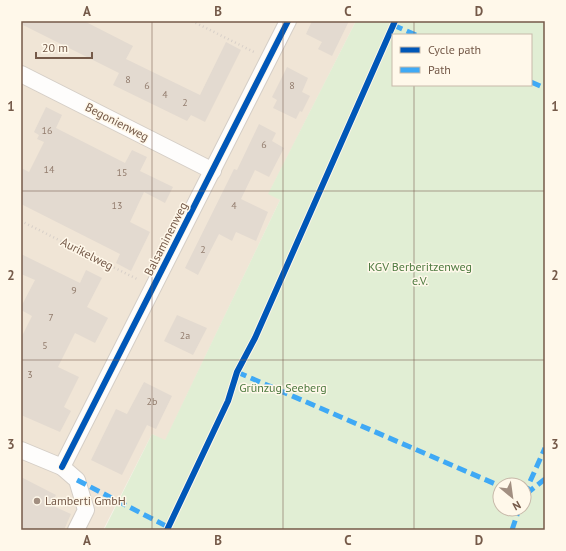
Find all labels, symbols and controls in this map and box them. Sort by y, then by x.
text: A [83,3,91,20]
text: B [214,3,222,20]
text: C [344,3,352,20]
text: D [475,3,483,20]
scale bar [36,34,92,60]
legend [392,34,532,86]
text: 20 m [42,40,68,55]
text: Cycle path [428,42,481,57]
text: Path [428,62,451,77]
house number: 8 [125,73,131,86]
house number: 6 [144,79,150,92]
house number: 8 [289,79,295,92]
house number: 4 [162,88,168,101]
house number: 2 [182,96,188,109]
text: 1 [7,98,15,115]
text: 1 [551,98,559,115]
street label: Begonienweg [83,99,152,144]
house number: 16 [42,124,52,137]
house number: 6 [261,138,267,151]
house number: 14 [44,163,55,176]
house number: 15 [117,166,127,179]
house number: 13 [112,199,122,212]
street label: Balsaminenweg [141,199,191,278]
house number: 4 [231,199,237,212]
street label: Aurikelweg [58,234,116,273]
house number: 2 [200,243,206,256]
park label: KGV Berberitzenweg e.V. [368,259,472,288]
text: 2 [7,267,15,284]
text: 2 [551,267,559,284]
house number: 9 [71,284,77,297]
house number: 7 [48,311,54,324]
house number: 2a [180,329,190,342]
house number: 5 [42,339,48,352]
house number: 3 [27,368,33,381]
park label: Grünzug Seeberg [239,380,327,395]
house number: 2b [147,395,157,408]
text: 3 [7,436,15,453]
text: 3 [551,436,559,453]
north arrow [492,477,532,517]
place label: Lamberti GmbH [45,493,126,508]
marker: Lamberti GmbH [32,496,42,506]
text: N [510,498,523,514]
text: A [83,532,91,549]
text: B [214,532,222,549]
text: C [344,532,352,549]
text: D [475,532,483,549]

